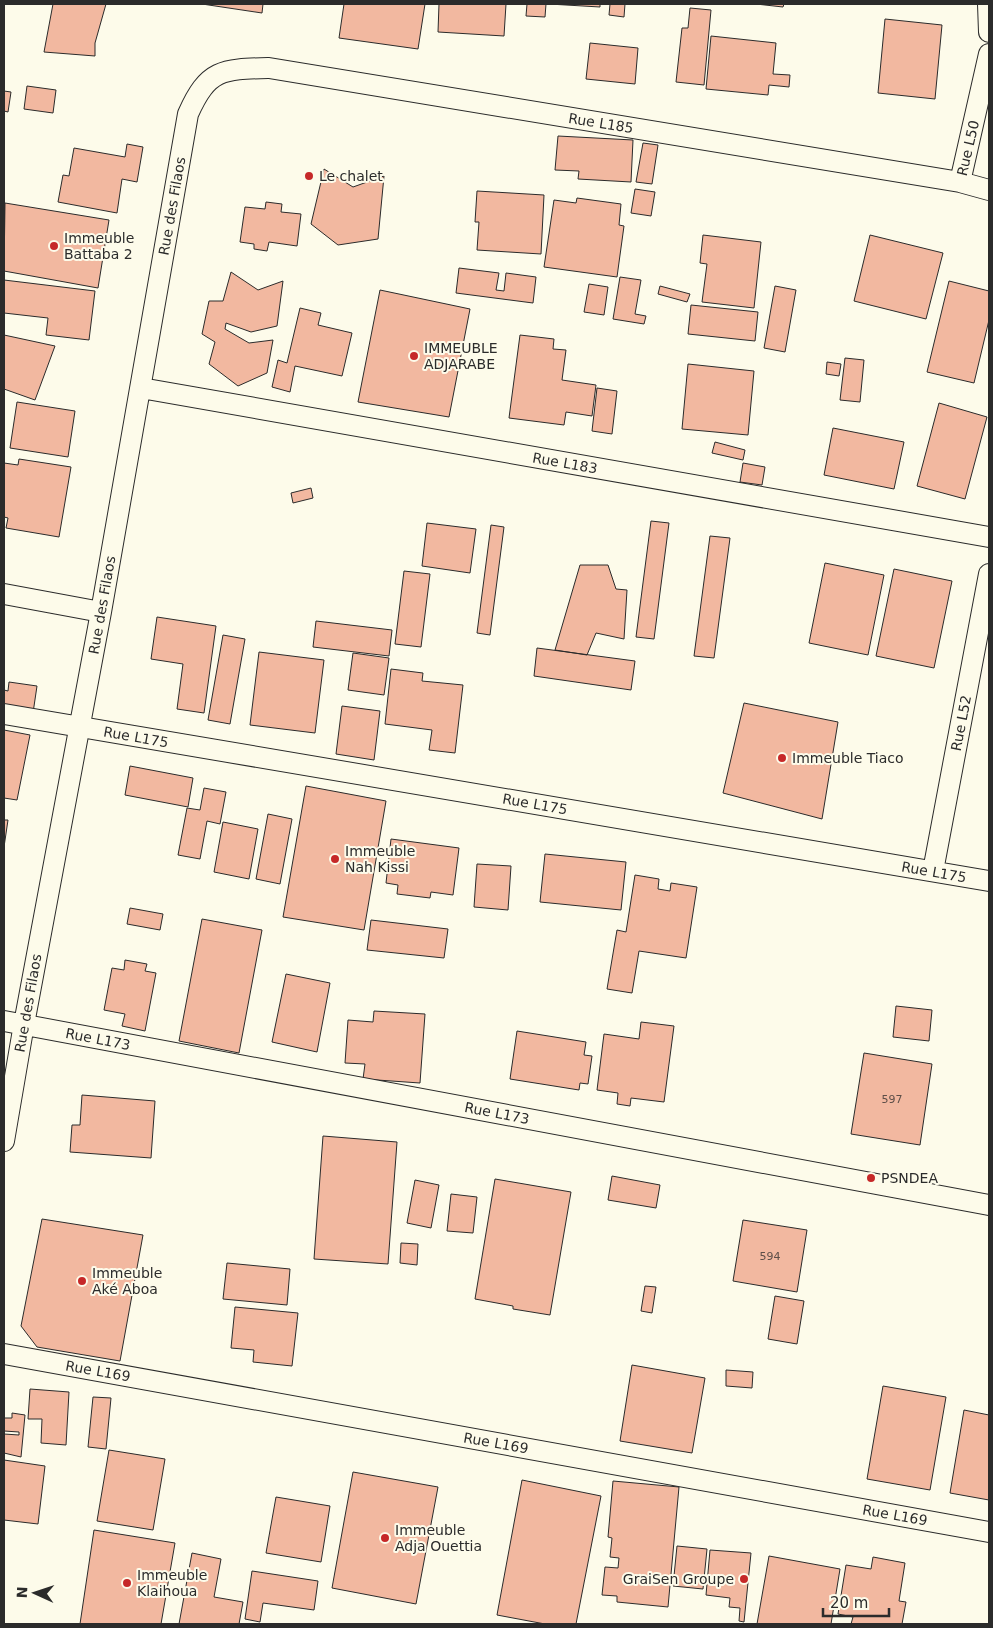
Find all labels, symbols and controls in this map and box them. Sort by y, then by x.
street label: Rue L185 [567,110,635,136]
street label: Rue L50 [954,119,982,177]
street label: Rue des Filaos [155,156,189,256]
place label: Le chalet [319,168,383,184]
marker: Le chalet [303,170,315,182]
place label: Immeuble Battaba 2 [64,230,134,262]
marker: Immeuble Battaba 2 [48,240,60,252]
place label: IMMEUBLE ADJARABE [424,340,498,372]
marker: IMMEUBLE ADJARABE [408,350,420,362]
street label: Rue L183 [531,449,599,477]
street label: Rue des Filaos [85,555,119,655]
street label: Rue L52 [948,694,974,752]
street label: Rue L175 [102,723,170,751]
place label: Immeuble Tiaco [792,750,904,766]
marker: Immeuble Tiaco [776,752,788,764]
street label: Rue L175 [501,790,569,818]
place label: Immeuble Nah Kissi [345,843,415,875]
marker: Immeuble Nah Kissi [329,853,341,865]
street label: Rue L175 [900,858,968,886]
street label: Rue des Filaos [11,953,45,1053]
street label: Rue L173 [64,1025,132,1053]
house number: 597 [882,1093,903,1106]
street label: Rue L173 [463,1099,531,1127]
place label: PSNDEA [881,1170,938,1186]
marker: PSNDEA [865,1172,877,1184]
house number: 594 [760,1250,781,1263]
place label: Immeuble Aké Aboa [92,1265,162,1297]
marker: Immeuble Aké Aboa [76,1275,88,1287]
street label: Rue L169 [64,1357,132,1385]
street label: Rue L169 [462,1429,530,1457]
street label: Rue L169 [861,1501,929,1529]
place label: Immeuble Adja Ouettia [395,1522,482,1554]
marker: Immeuble Adja Ouettia [379,1532,391,1544]
place label: Immeuble Klaihoua [137,1567,207,1599]
north arrow [10,1568,60,1618]
place label: GraiSen Groupe [623,1571,734,1587]
marker: GraiSen Groupe [738,1573,750,1585]
marker: Immeuble Klaihoua [121,1577,133,1589]
text: N [14,1586,30,1599]
scale bar [823,1586,889,1618]
text: 20 m [830,1594,868,1612]

